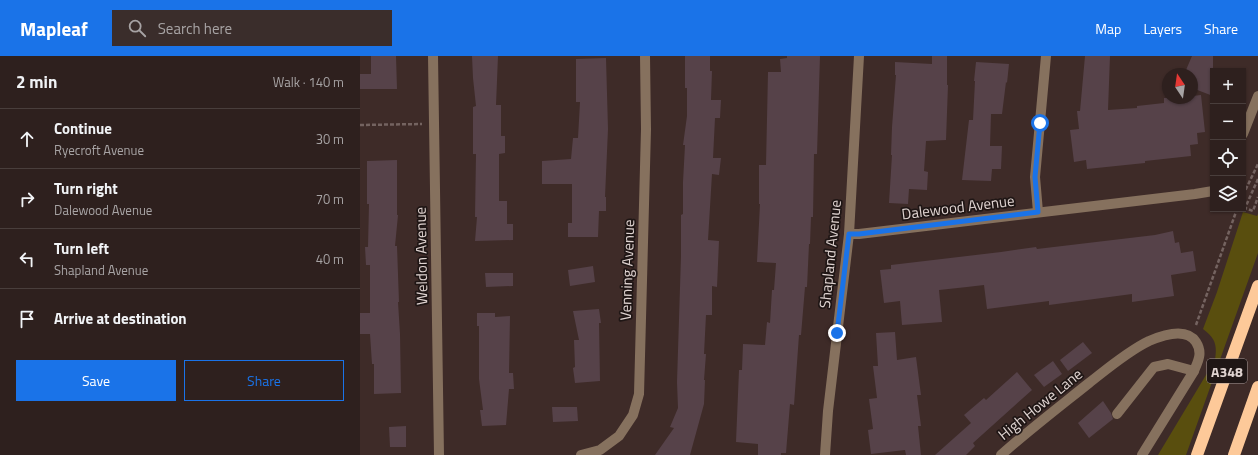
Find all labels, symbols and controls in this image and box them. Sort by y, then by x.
search box [112,10,392,46]
text: Mapleaf [20,14,88,43]
icon: search [126,17,148,39]
text: Search here [158,17,232,40]
text: Map [1095,18,1121,39]
text: Layers [1143,18,1182,39]
text: Share [1204,18,1238,39]
north arrow [1162,68,1198,104]
map controls [1210,68,1246,212]
button: + [1210,68,1246,104]
text: 2 min [16,69,57,95]
text: Walk · 140 m [273,72,344,92]
button: − [1210,104,1246,140]
route start [1031,114,1049,132]
text: Continue [54,117,112,140]
icon: ahead [16,128,38,150]
text: 30 m [316,129,344,149]
text: Ryecroft Avenue [54,140,144,160]
button: locate [1210,140,1246,176]
button: layers [1210,176,1246,212]
text: Turn right [54,177,118,200]
icon: right [16,188,38,210]
text: 70 m [316,189,344,209]
street label: Dalewood Avenue [900,189,1016,225]
street label: Shapland Avenue [813,199,847,309]
text: Dalewood Avenue [54,200,152,220]
street label: Weldon Avenue [409,207,433,305]
street label: Venning Avenue [614,219,640,321]
text: Turn left [54,237,109,260]
icon: left [16,248,38,270]
text: 40 m [316,249,344,269]
text: Shapland Avenue [54,260,148,280]
text: Arrive at destination [54,307,187,330]
icon: arrive [16,308,38,330]
route end [828,324,846,342]
road number: A348 [1207,359,1247,383]
button: Save [16,360,176,401]
button: Share [184,360,344,401]
street label: High Howe Lane [993,363,1087,445]

